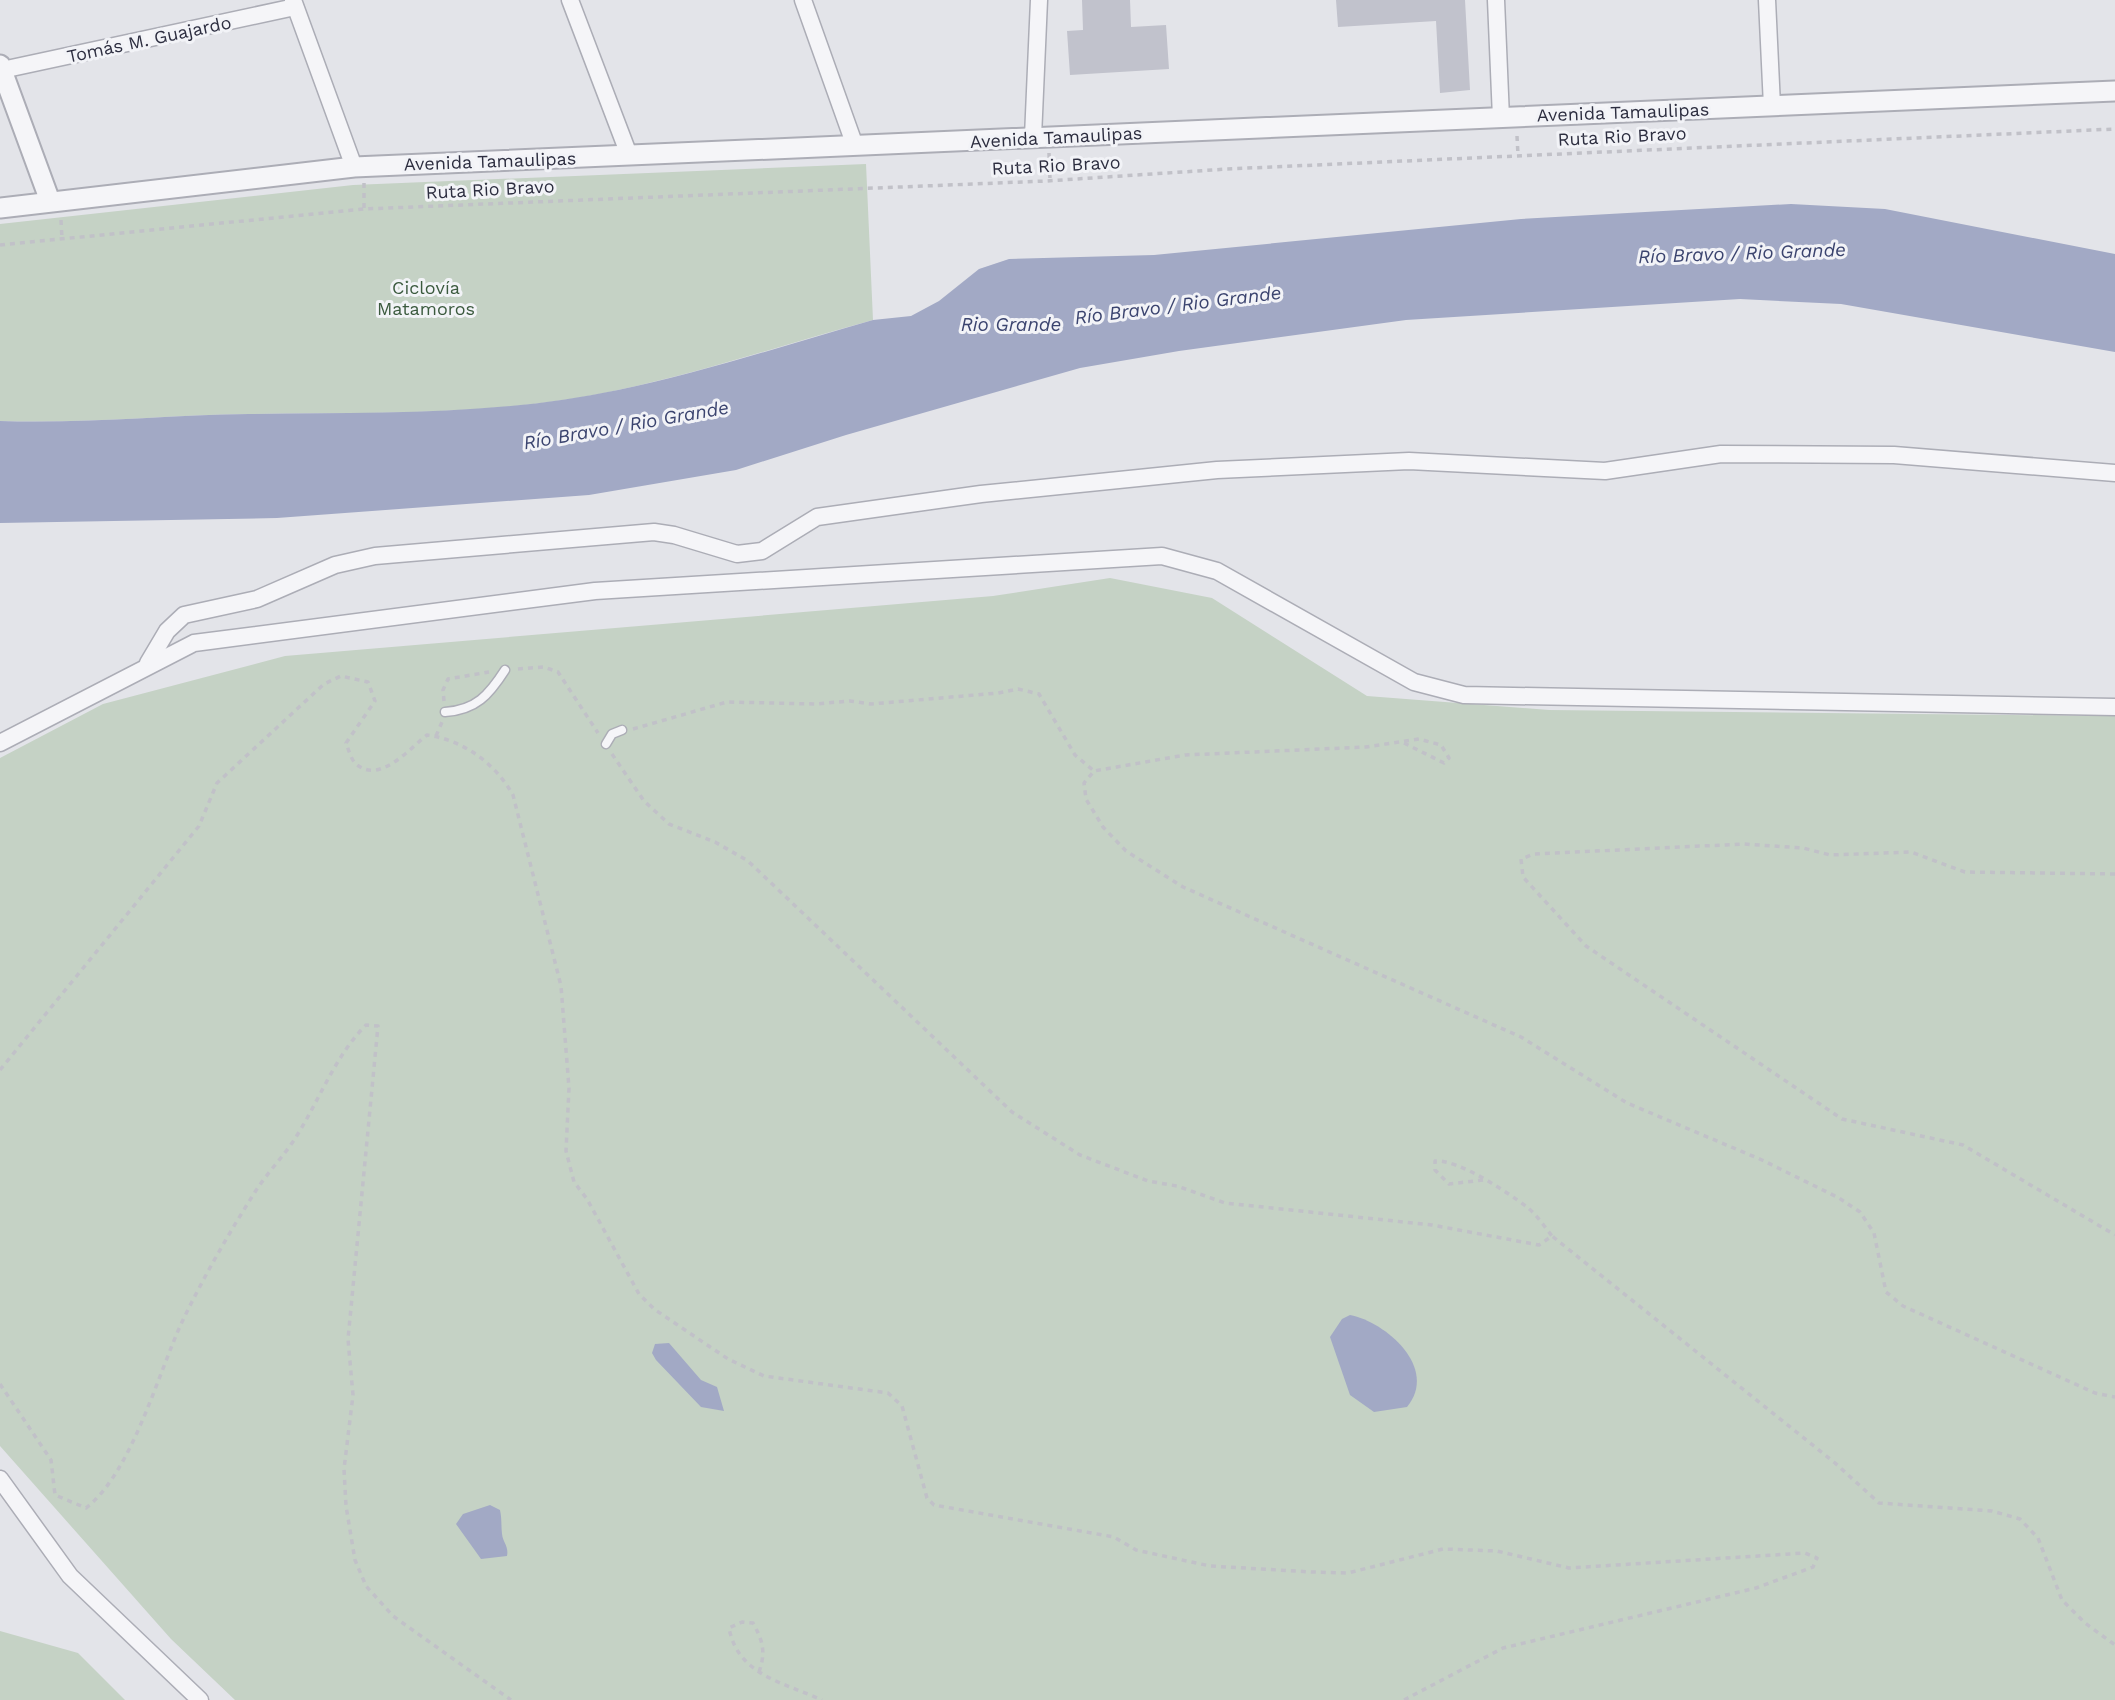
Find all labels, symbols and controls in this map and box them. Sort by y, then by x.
street label: Tomás M. Guajardo [65,11,233,67]
street label: Avenida Tamaulipas [1536,98,1710,126]
street label: Avenida Tamaulipas [969,122,1143,152]
street label: Ruta Rio Bravo [1557,122,1687,150]
street label: Avenida Tamaulipas [403,147,577,175]
street label: Ruta Rio Bravo [991,151,1121,179]
street label: Ruta Rio Bravo [425,175,555,203]
water label: Río Bravo / Rio Grande [1638,238,1846,268]
park label: Ciclovía Matamoros [377,277,475,319]
water label: Río Bravo / Rio Grande [1073,281,1283,329]
water label: Rio Grande [961,313,1061,336]
water label: Río Bravo / Rio Grande [522,396,730,454]

